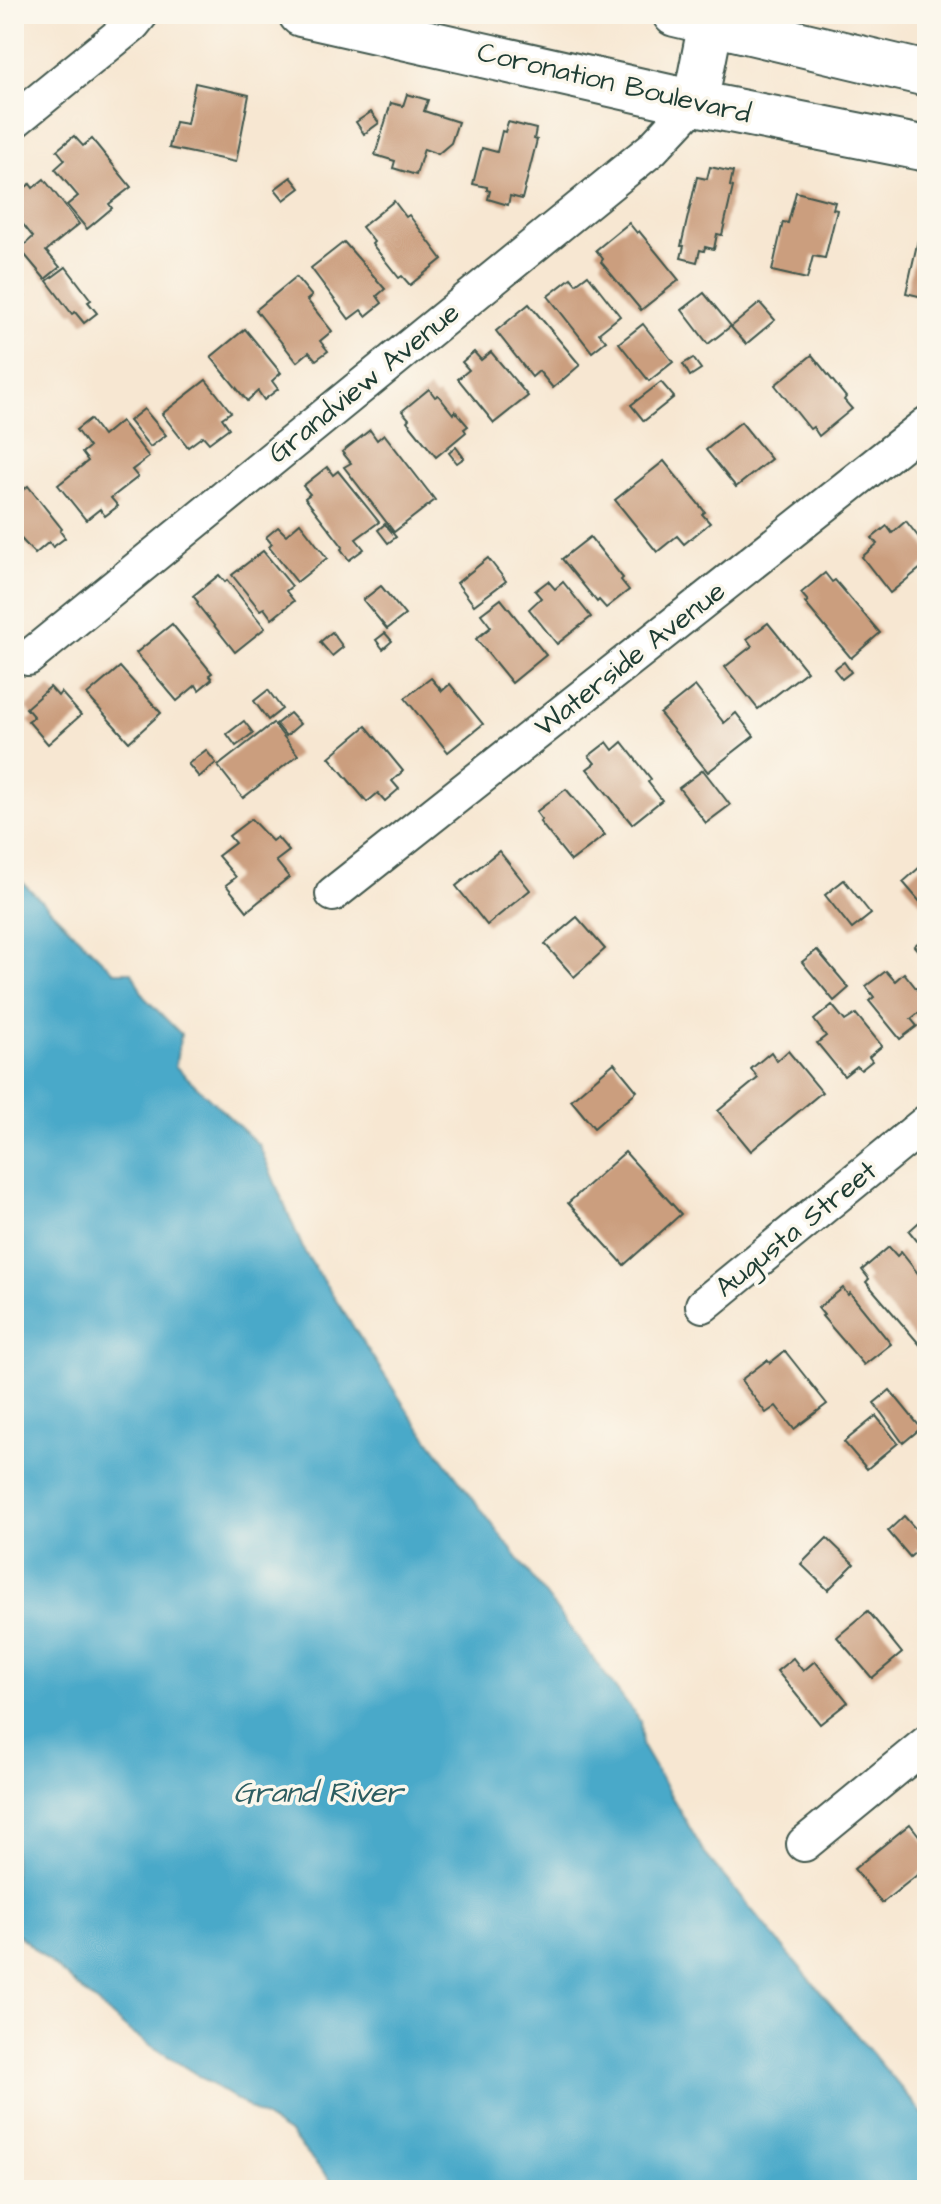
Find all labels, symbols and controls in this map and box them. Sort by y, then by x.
street label: Coronation Boulevard [473,33,755,133]
street label: Grandview Avenue [260,294,468,472]
street label: Waterside Avenue [526,572,734,746]
street label: Augusta Street [707,1151,886,1307]
water label: Grand River [233,1772,406,1814]

